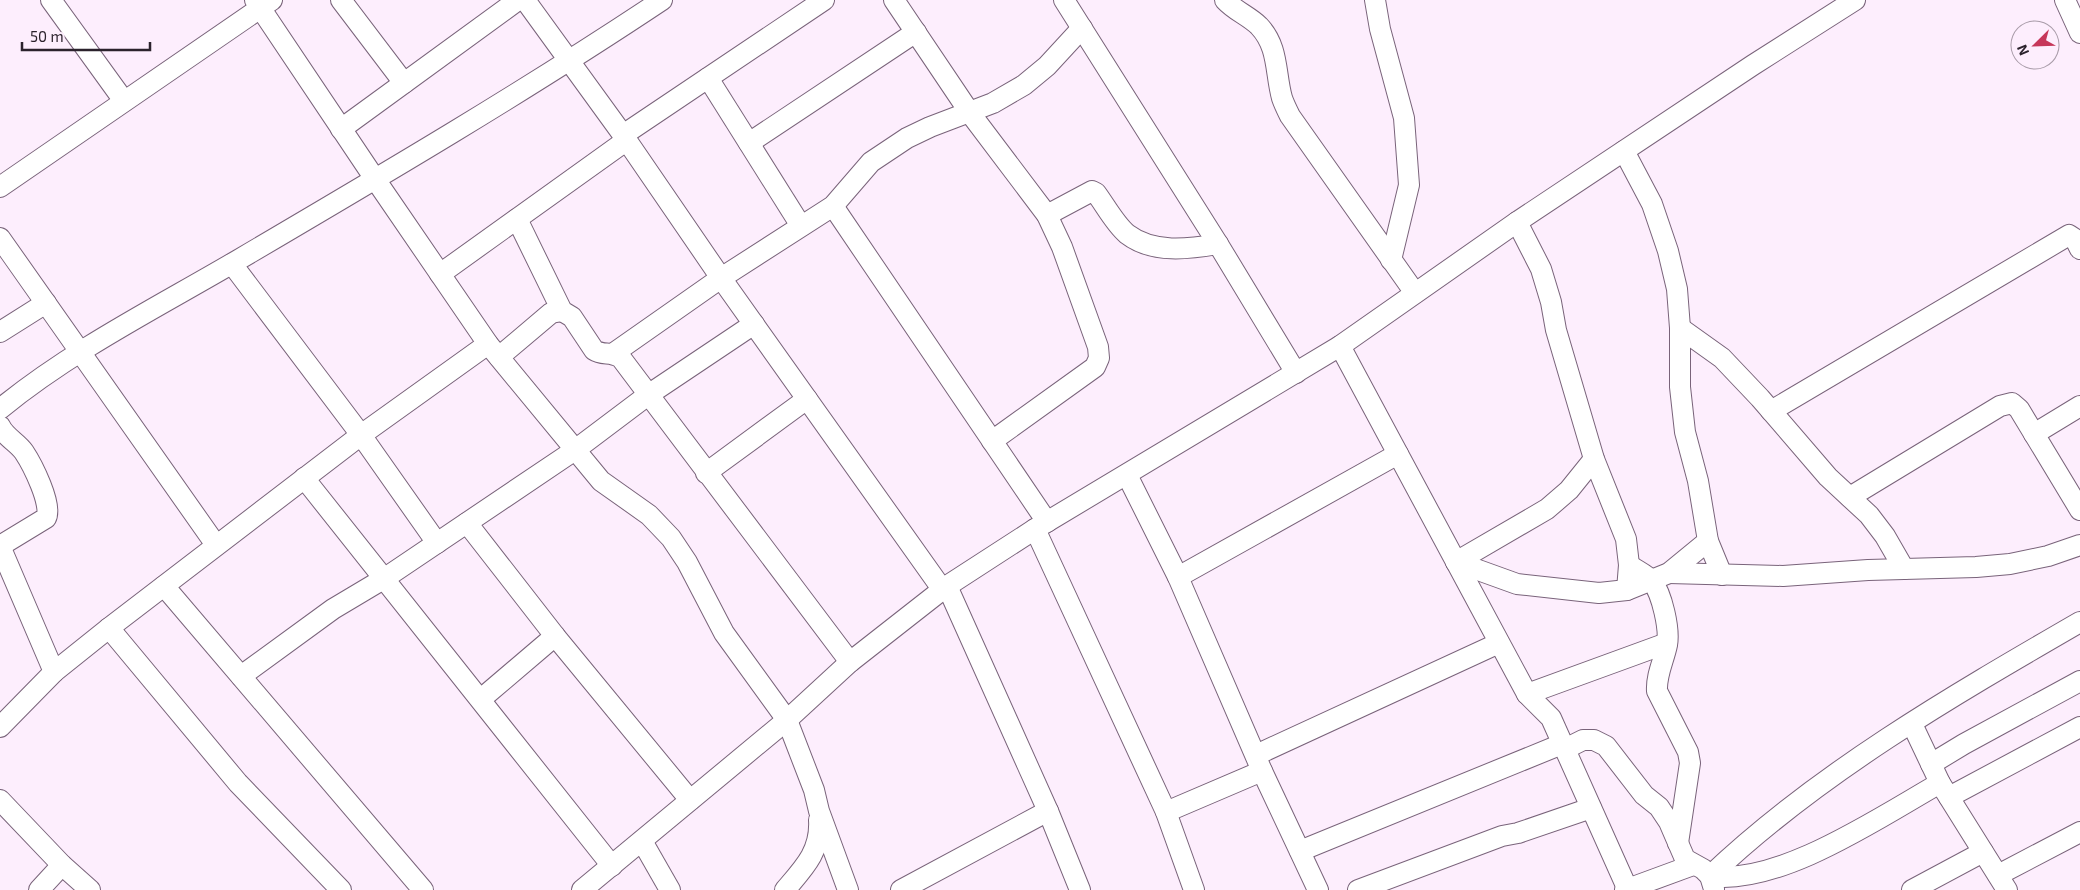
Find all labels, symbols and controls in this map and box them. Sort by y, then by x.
scale bar [22,20,150,52]
north arrow [2010,20,2060,70]
text: 50 m [30,27,64,45]
text: N [2013,42,2032,58]

